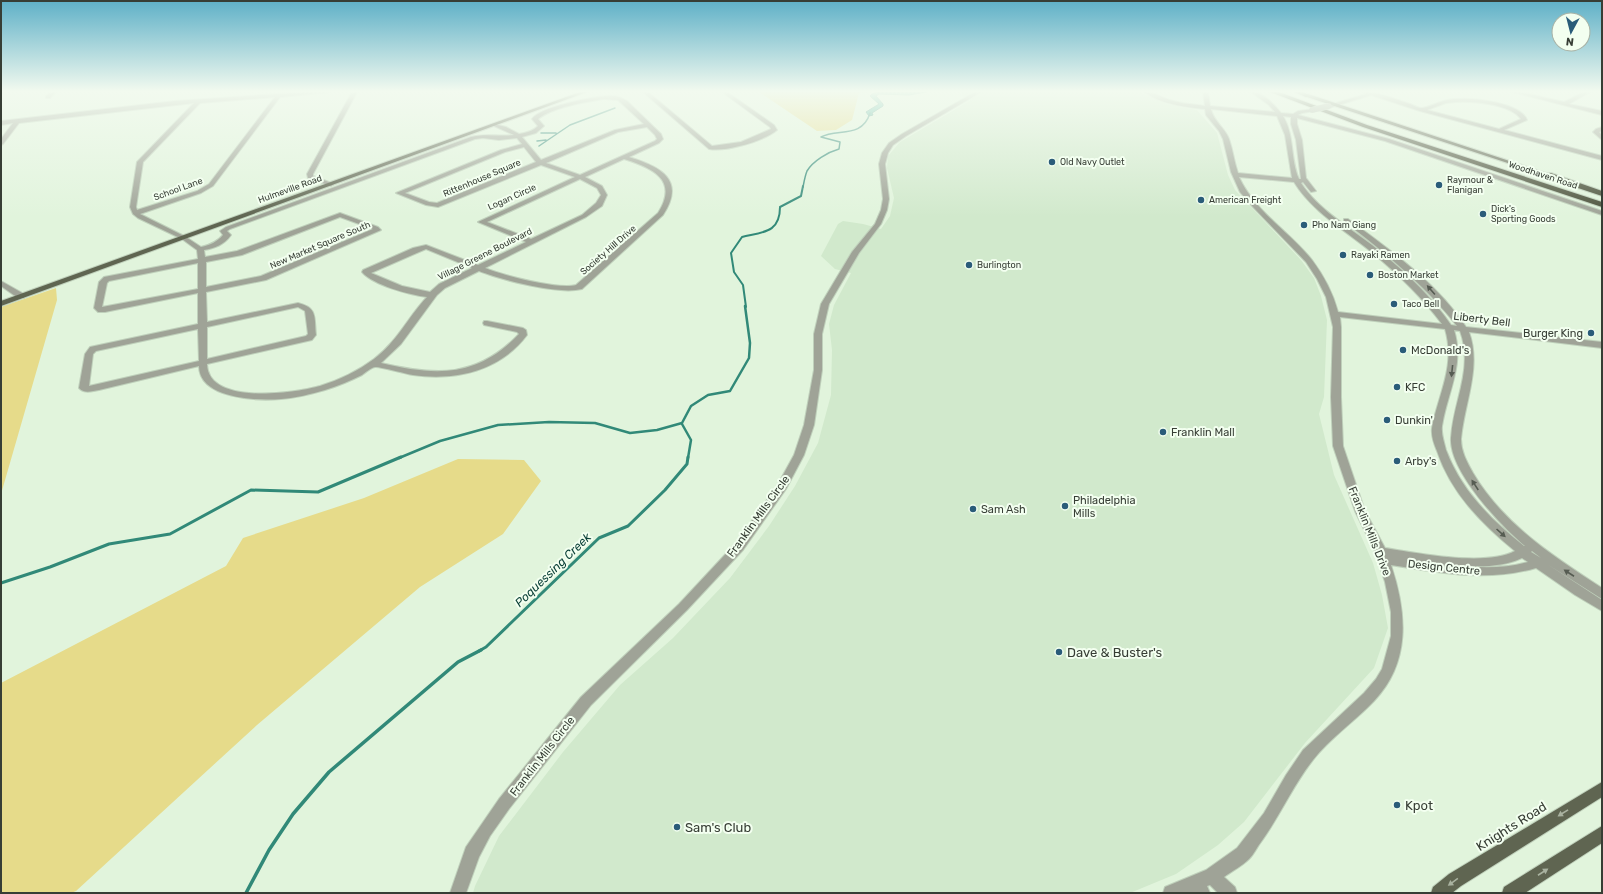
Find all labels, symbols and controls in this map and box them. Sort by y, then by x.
north arrow [1551,12,1591,52]
text: N [1565,34,1575,48]
street label: Rittenhouse Square [442,157,522,199]
marker: Old Navy Outlet [1047,157,1057,167]
place label: Old Navy Outlet [1060,157,1125,167]
street label: Woodhaven Road [1507,159,1579,191]
street label: Hulmeville Road [257,173,323,205]
place label: Raymour & Flanigan [1447,175,1494,195]
street label: School Lane [152,176,204,202]
marker: Raymour & Flanigan [1434,180,1444,190]
street label: Logan Circle [486,182,538,212]
marker: American Freight [1196,195,1206,205]
place label: American Freight [1209,195,1282,205]
place label: Dick's Sporting Goods [1491,204,1556,224]
marker: Dick's Sporting Goods [1478,209,1488,219]
street label: New Market Square South [268,219,372,271]
marker: Pho Nam Giang [1299,220,1309,230]
place label: Pho Nam Giang [1312,220,1376,230]
street label: Society Hill Drive [578,223,638,277]
street label: Village Greene Boulevard [436,226,534,282]
marker: Rayaki Ramen [1338,250,1348,260]
place label: Rayaki Ramen [1351,250,1410,260]
marker: Burlington [964,260,974,270]
place label: Burlington [977,260,1021,270]
marker: Boston Market [1365,270,1375,280]
place label: Boston Market [1378,270,1439,280]
one-way arrow [1426,285,1435,295]
marker: Taco Bell [1389,299,1399,309]
place label: Taco Bell [1402,299,1439,309]
street label: Liberty Bell [1453,310,1511,329]
place label: Burger King [1523,327,1583,340]
marker: Burger King [1586,328,1596,338]
place label: McDonald's [1411,344,1470,357]
marker: McDonald's [1398,345,1408,355]
one-way arrow [1449,365,1456,377]
place label: KFC [1405,381,1425,394]
marker: KFC [1392,382,1402,392]
place label: Dunkin' [1395,414,1433,427]
marker: Dunkin' [1382,415,1392,425]
place label: Franklin Mall [1171,426,1235,439]
marker: Franklin Mall [1158,427,1168,437]
place label: Arby's [1405,455,1437,468]
marker: Arby's [1392,456,1402,466]
street label: Franklin Mills Circle [724,473,792,560]
one-way arrow [1471,479,1478,491]
street label: Franklin Mills Drive [1346,485,1393,578]
place label: Philadelphia Mills [1073,494,1136,520]
marker: Philadelphia Mills [1060,501,1070,511]
place label: Sam Ash [981,503,1026,516]
marker: Sam Ash [968,504,978,514]
one-way arrow [1496,528,1506,538]
water label: Poquessing Creek [512,530,595,610]
street label: Design Centre [1407,557,1481,578]
one-way arrow [1564,569,1575,576]
place label: Dave & Buster's [1067,645,1163,660]
marker: Dave & Buster's [1054,647,1064,657]
street label: Franklin Mills Circle [507,714,578,799]
place label: Kpot [1405,798,1433,813]
street label: Knights Road [1473,799,1550,855]
marker: Kpot [1392,800,1402,810]
one-way arrow [1558,809,1568,817]
place label: Sam's Club [685,820,751,835]
marker: Sam's Club [672,822,682,832]
one-way arrow [1538,868,1548,876]
one-way arrow [1448,878,1458,886]

